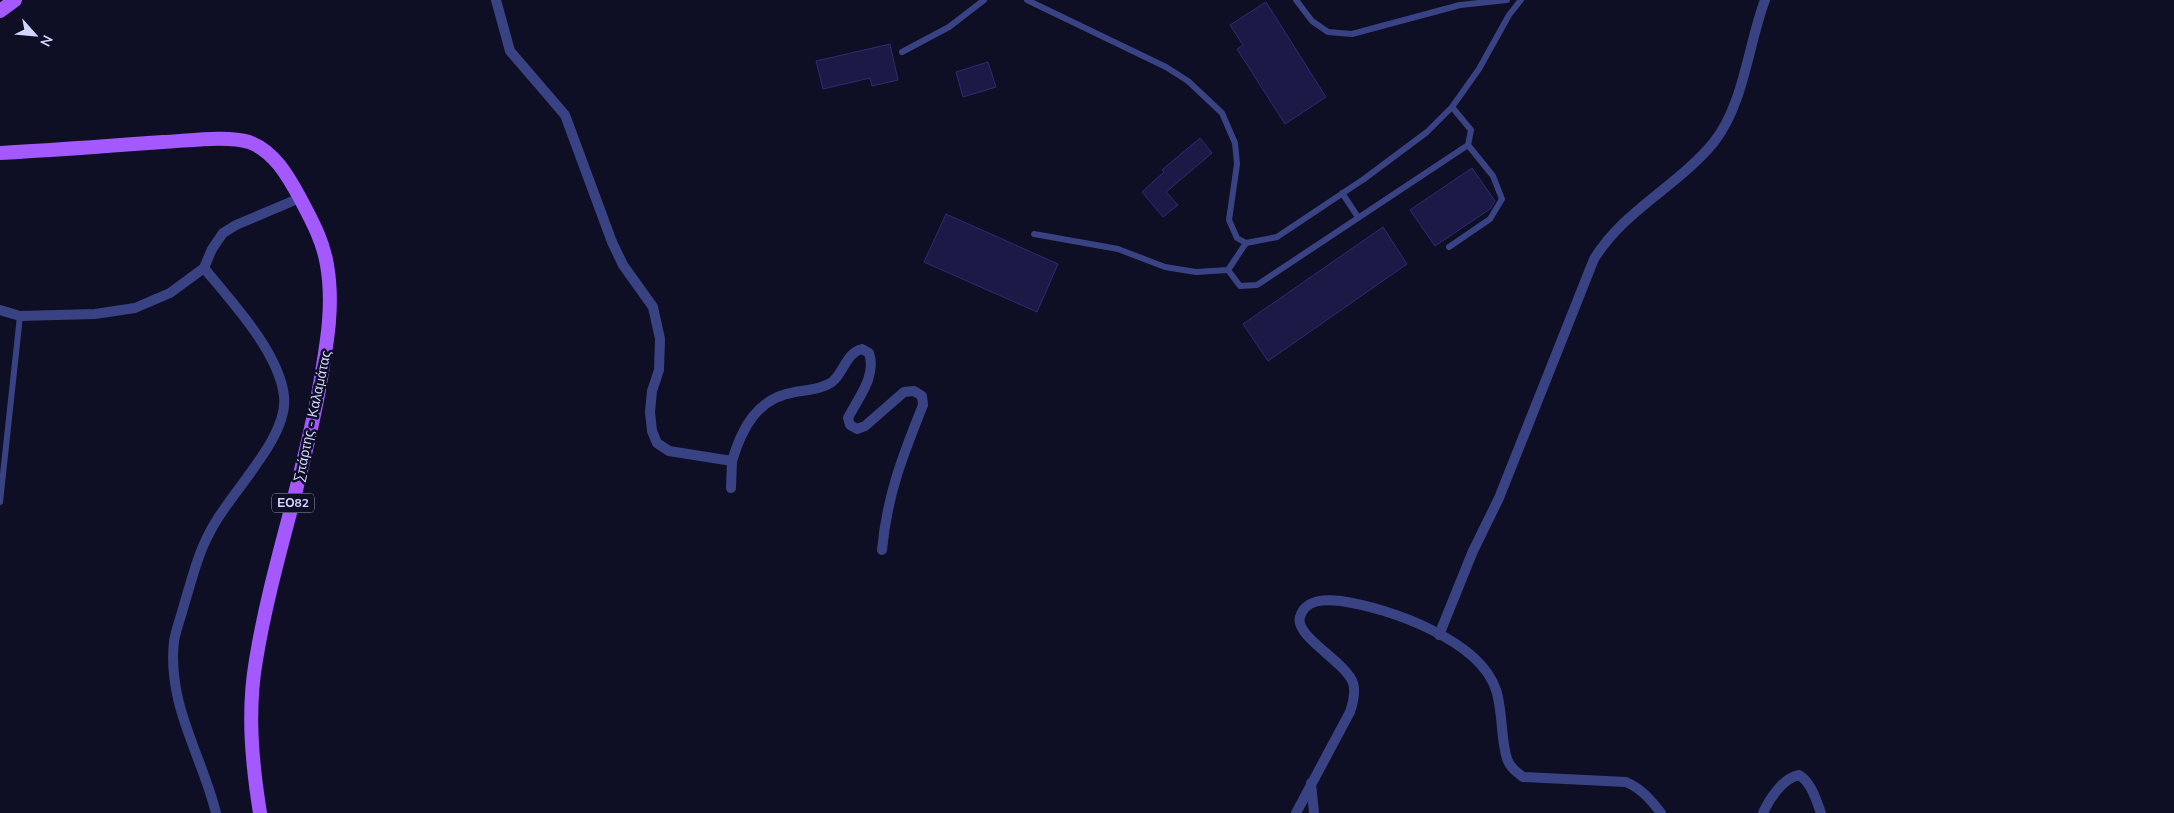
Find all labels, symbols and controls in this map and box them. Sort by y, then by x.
north arrow [10,10,60,60]
text: N [35,32,57,50]
street label: Σπάρτης - Καλαμάτας [289,348,336,484]
road number: ΕΟ82 [272,493,314,512]

